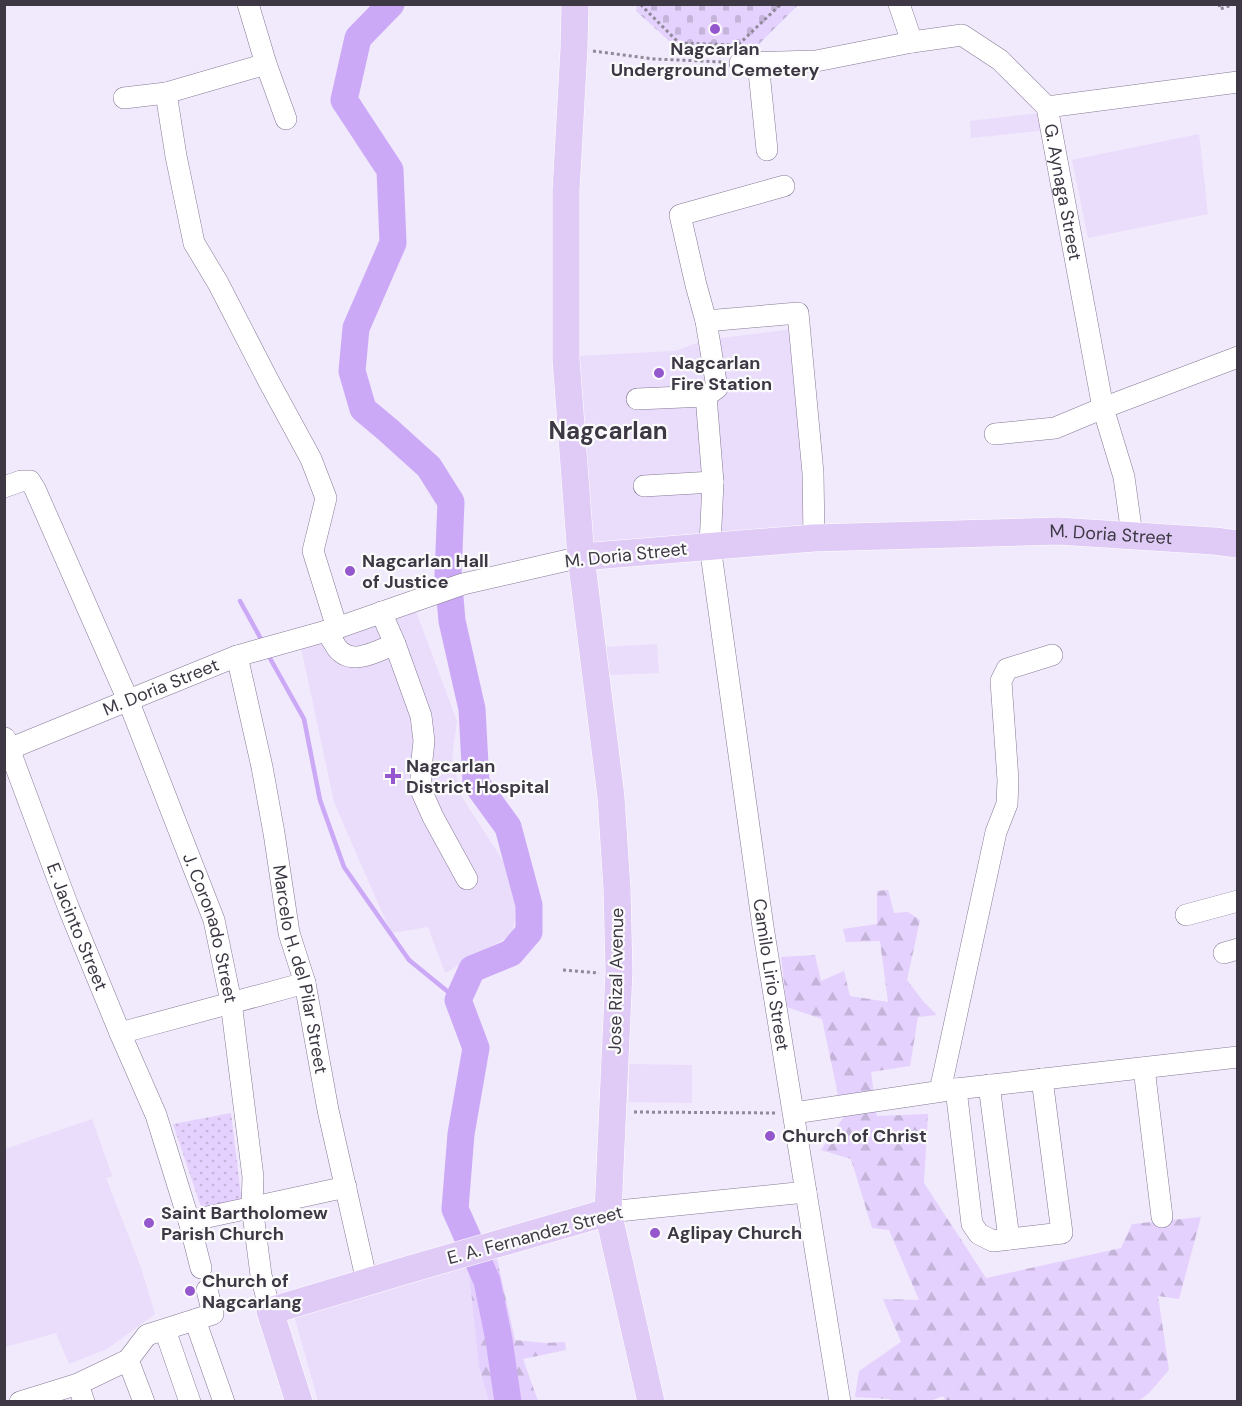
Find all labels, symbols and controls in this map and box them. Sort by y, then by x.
marker: Nagcarlan Underground Cemetery [708,22,722,36]
place label: Nagcarlan Underground Cemetery [611,37,820,82]
street label: G. Aynaga Street [1038,122,1087,263]
place label: Nagcarlan Fire Station [671,351,772,396]
marker: Nagcarlan Fire Station [652,366,666,380]
district label: Nagcarlan [548,415,668,446]
street label: M. Doria Street [1049,519,1173,550]
street label: M. Doria Street [564,537,688,573]
place label: Nagcarlan Hall of Justice [362,549,489,594]
marker: Nagcarlan Hall of Justice [343,564,357,578]
street label: M. Doria Street [99,653,222,721]
place label: Nagcarlan District Hospital [406,754,549,799]
marker: Nagcarlan District Hospital [384,767,402,785]
street label: J. Coronado Street [177,849,243,1005]
street label: E. Jacinto Street [41,859,113,994]
street label: Marcelo H. del Pilar Street [267,863,333,1076]
street label: Camilo Lirio Street [747,897,795,1053]
street label: Jose Rizal Avenue [603,907,629,1055]
place label: Church of Christ [782,1124,927,1148]
marker: Church of Christ [763,1129,777,1143]
street label: E. A. Fernandez Street [444,1200,626,1270]
place label: Saint Bartholomew Parish Church [161,1201,328,1246]
marker: Saint Bartholomew Parish Church [142,1216,156,1230]
place label: Aglipay Church [667,1221,802,1245]
marker: Aglipay Church [648,1226,662,1240]
place label: Church of Nagcarlang [202,1269,302,1314]
marker: Church of Nagcarlang [183,1284,197,1298]

